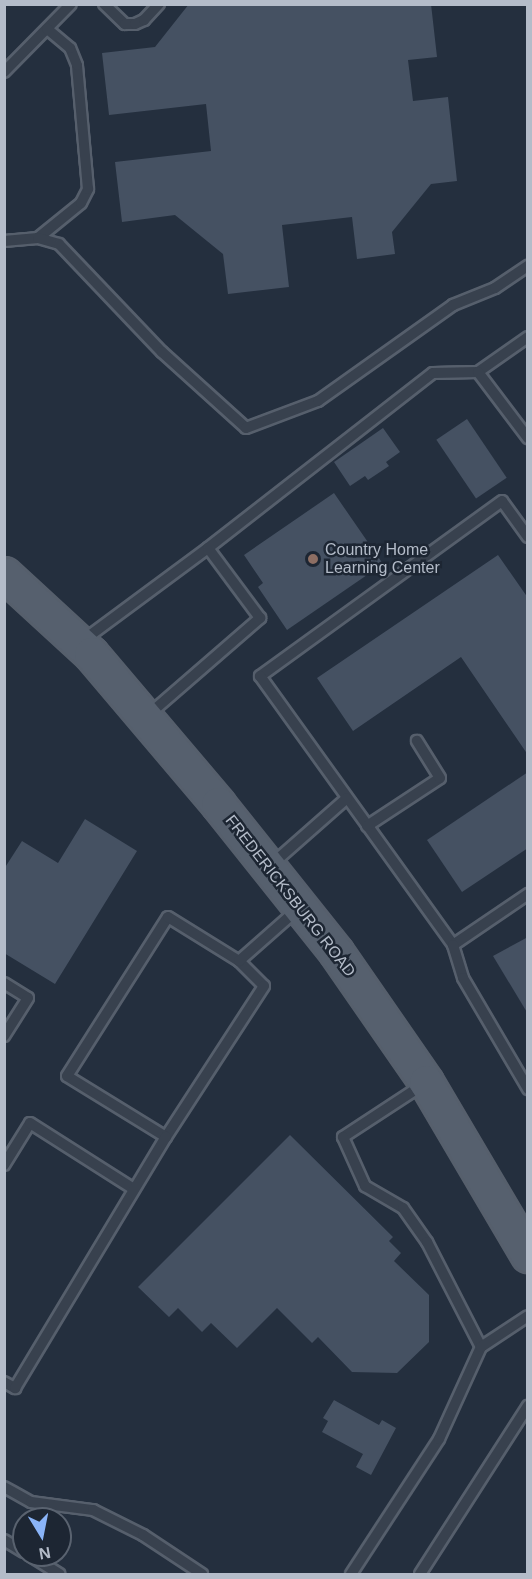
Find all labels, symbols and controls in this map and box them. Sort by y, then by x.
place label: Country Home Learning Center [325,540,440,578]
marker: Country Home Learning Center [306,552,320,566]
street label: FREDERICKSBURG ROAD [221,811,359,981]
north arrow [12,1507,72,1567]
text: N [38,1544,52,1563]

